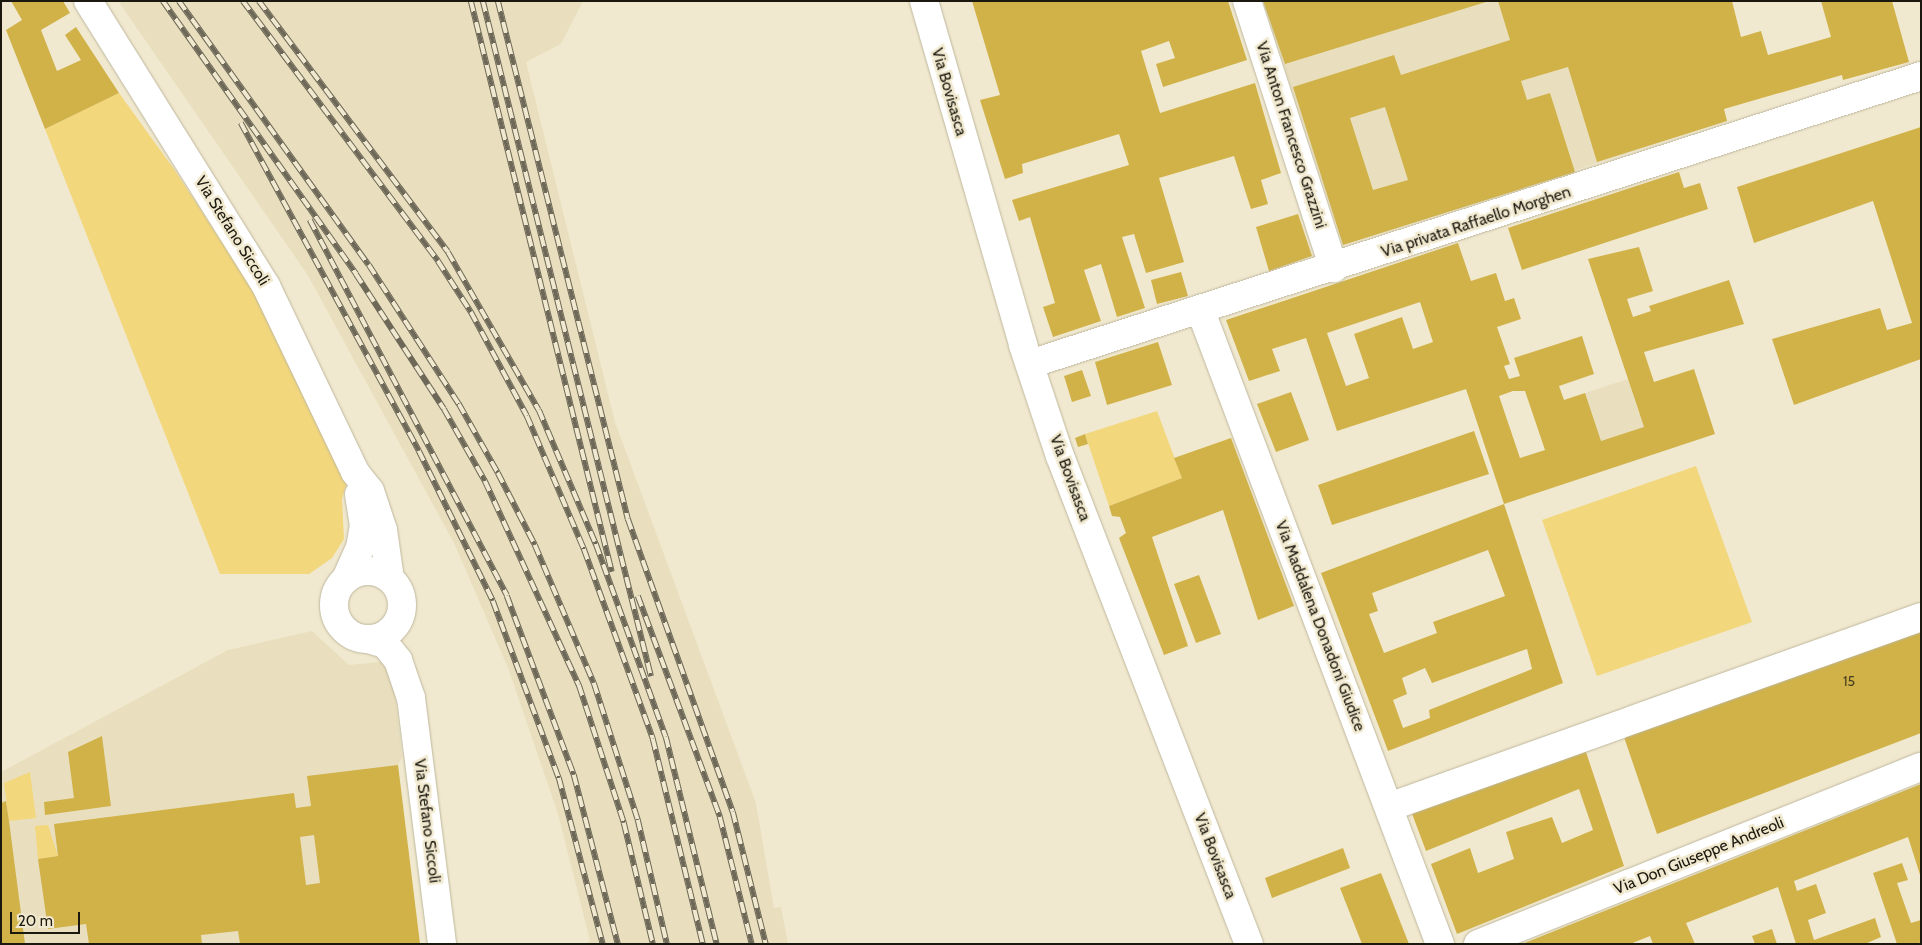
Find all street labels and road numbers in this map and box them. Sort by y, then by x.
street label: Via Anton Francesco Grazzini [1252,39,1330,231]
street label: Via Bovisasca [927,46,971,138]
street label: Via Stefano Siccoli [191,173,273,289]
street label: Via privata Raffaello Morghen [1379,182,1573,262]
street label: Via Bovisasca [1046,432,1094,524]
street label: Via Maddalena Donadoni Giudice [1271,518,1369,734]
street label: Via Stefano Siccoli [410,758,444,884]
street label: Via Bovisasca [1190,810,1240,902]
street label: Via Don Giuseppe Andreoli [1611,813,1787,899]

